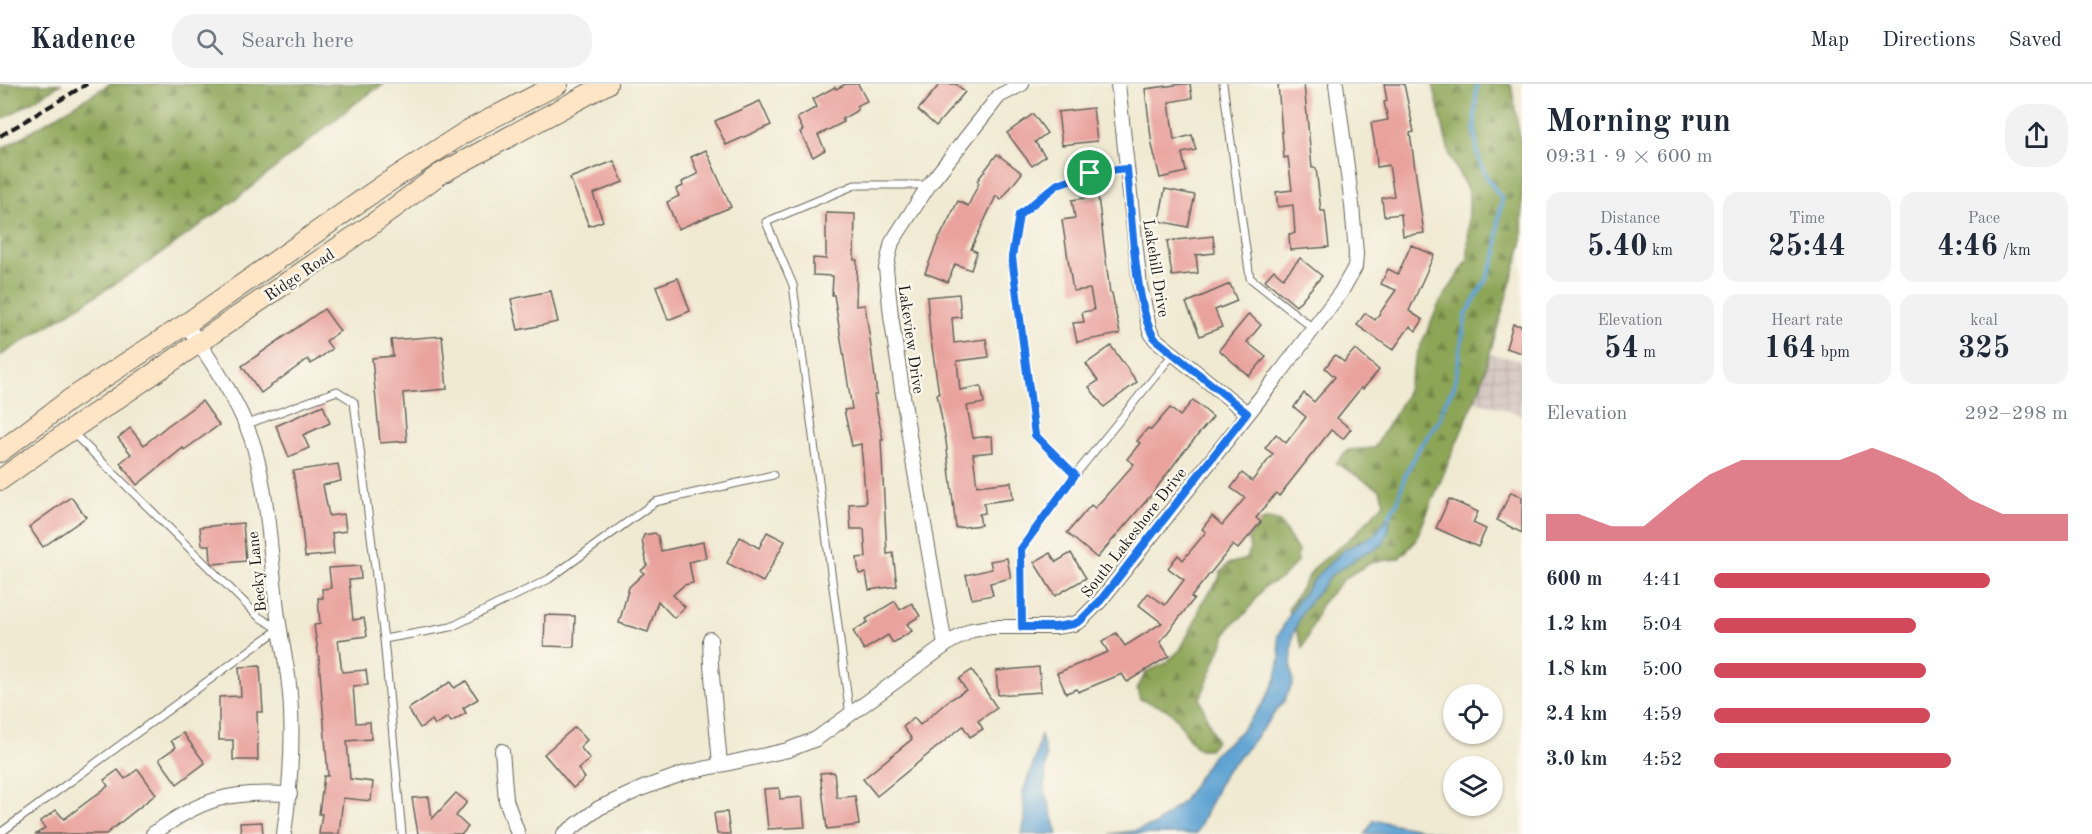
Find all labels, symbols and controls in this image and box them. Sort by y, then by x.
search box [172,14,592,68]
icon: search [193,25,226,58]
text: Kadence [30,27,136,55]
text: Search here [241,30,354,52]
text: Map [1810,30,1849,51]
text: Directions [1882,30,1976,51]
text: Saved [2009,30,2062,51]
button: share [2005,104,2068,167]
text: Morning run [1546,106,1731,139]
pin [1064,147,1115,198]
text: 09:31 · 9 × 600 m [1546,147,1713,167]
icon: arrive [1073,156,1106,189]
text: Distance [1600,211,1660,227]
text: Time [1789,211,1825,227]
text: Pace [1968,211,2000,227]
street label: Lakehill Drive [1139,218,1171,318]
text: 5.40 [1587,232,1648,262]
text: 25:44 [1768,232,1846,262]
text: 4:46 [1937,232,1998,262]
text: km [1648,243,1673,259]
text: /km [1998,243,2031,259]
street label: Ridge Road [262,247,338,305]
street label: Lakeview Drive [894,284,926,395]
text: Elevation [1597,313,1663,329]
text: Heart rate [1771,313,1843,329]
text: kcal [1970,313,1998,329]
text: 54 [1604,334,1639,364]
text: 164 [1764,334,1816,364]
text: 325 [1958,334,2010,364]
text: m [1639,345,1656,361]
text: bpm [1816,345,1850,361]
text: Elevation [1546,404,1627,424]
text: 292–298 m [1965,404,2068,424]
street label: South Lakeshore Drive [1079,465,1190,601]
street label: Becky Lane [246,531,270,613]
text: 600 m [1546,570,1602,590]
text: 4:41 [1642,570,1682,590]
text: 1.2 km [1546,615,1608,635]
text: 5:04 [1642,615,1682,635]
text: 1.8 km [1546,660,1608,680]
text: 5:00 [1642,660,1682,680]
map controls [1443,684,1503,816]
button: locate [1443,684,1503,744]
text: 2.4 km [1546,705,1608,725]
text: 4:59 [1642,705,1682,725]
text: 3.0 km [1546,750,1608,770]
text: 4:52 [1642,750,1682,770]
button: layers [1443,756,1503,816]

